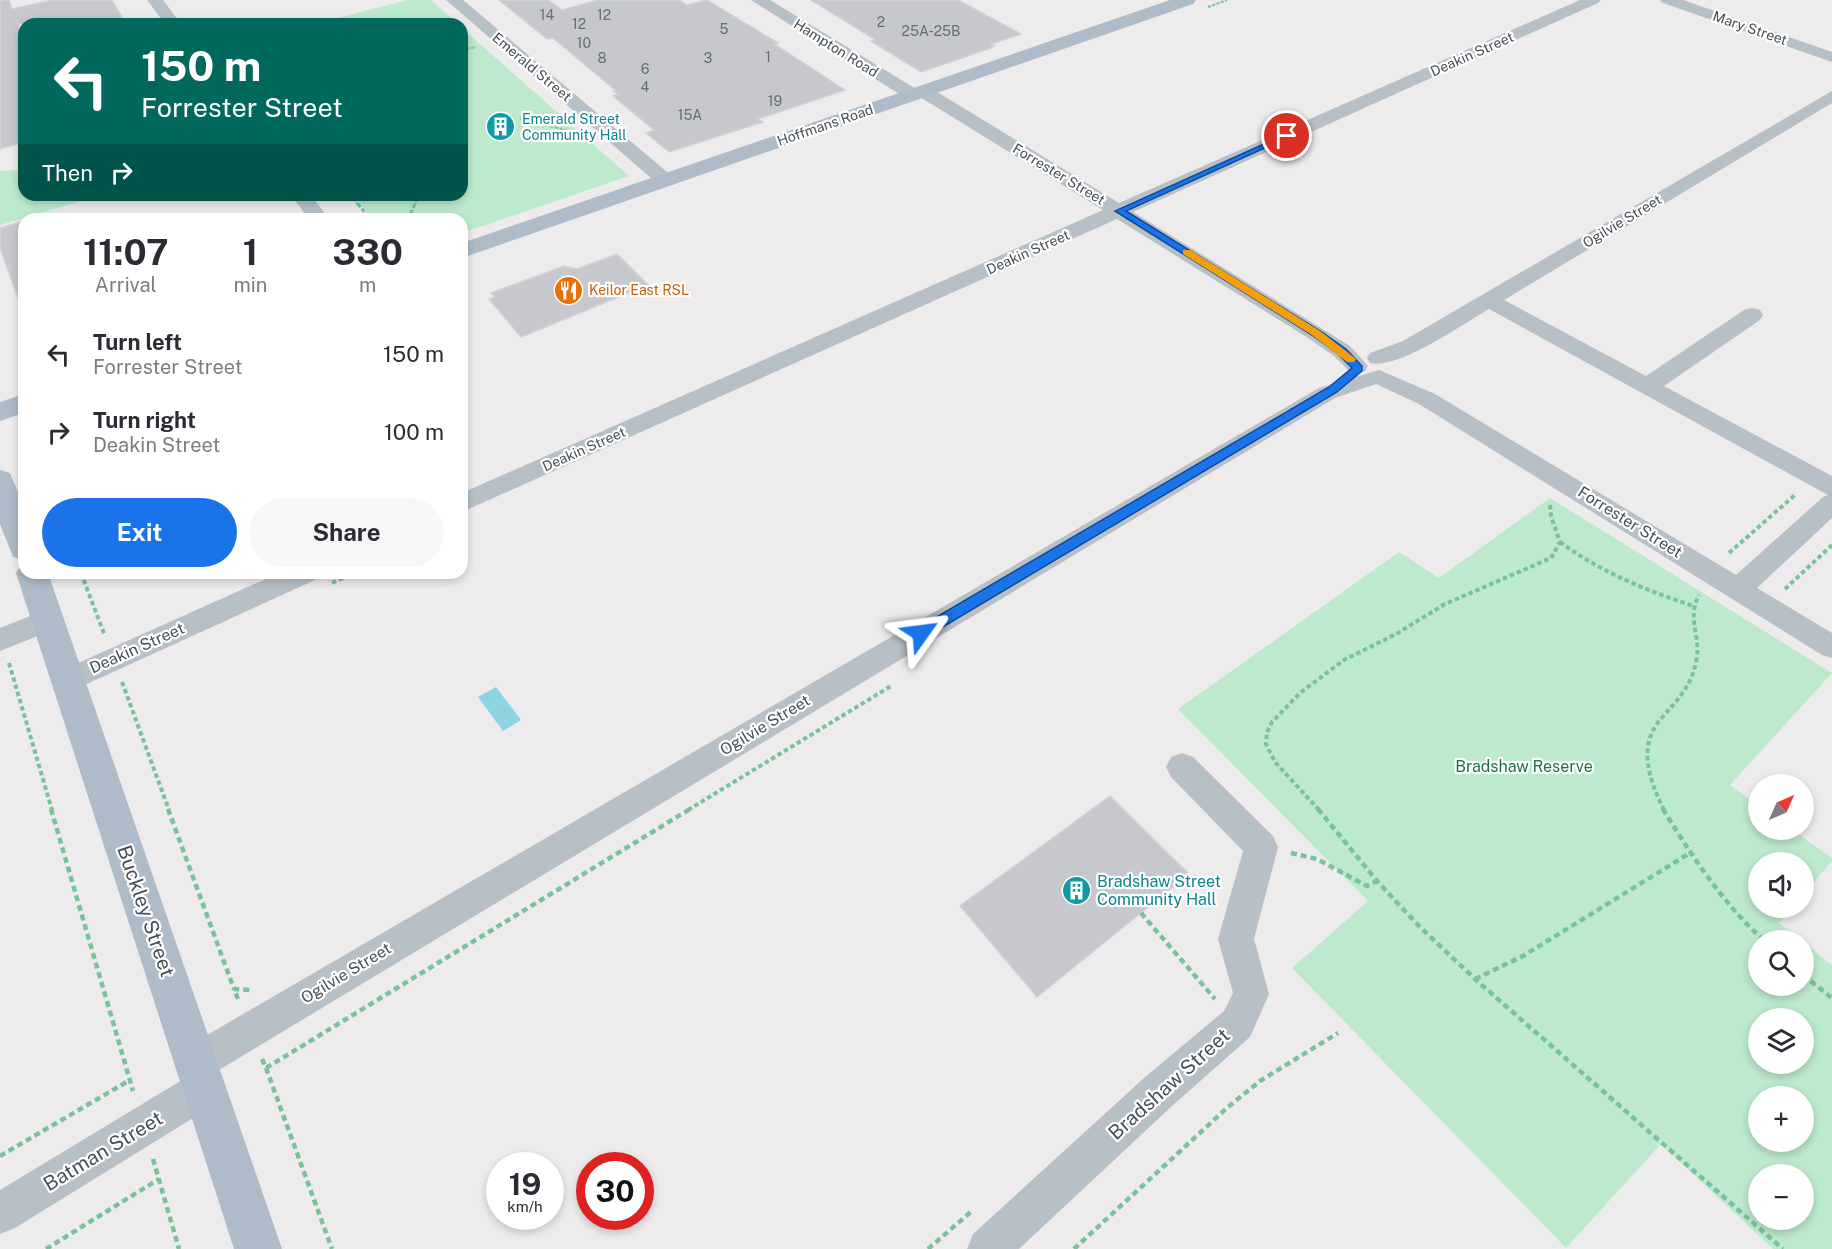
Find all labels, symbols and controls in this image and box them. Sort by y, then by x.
house number: 14 [540,7,554,23]
house number: 12 [597,7,611,23]
street label: Mary Street [1711,8,1789,48]
house number: 2 [877,14,885,30]
house number: 12 [572,16,586,32]
street label: Hampton Road [791,16,881,80]
house number: 5 [720,21,729,37]
house number: 25A-25B [902,23,960,39]
street label: Emerald Street [489,29,575,105]
street label: Deakin Street [1428,29,1516,79]
house number: 10 [577,35,591,51]
text: 150 m [141,41,261,90]
icon: left [42,42,120,120]
house number: 1 [765,49,771,65]
house number: 8 [597,50,607,66]
house number: 3 [704,50,713,66]
house number: 6 [641,61,650,77]
house number: 4 [641,79,650,95]
text: Forrester Street [141,91,343,123]
house number: 19 [768,93,782,109]
street label: Hoffmans Road [775,101,875,149]
house number: 15A [678,107,702,123]
pin [1261,110,1312,161]
building icon: Emerald Street Community Hall [485,111,517,143]
place label: Emerald Street Community Hall [522,111,627,143]
icon: arrive [1270,119,1303,152]
street label: Forrester Street [1010,140,1108,208]
icon: right [105,156,138,189]
text: Then [42,160,93,186]
street label: Ogilvie Street [1580,191,1664,251]
street label: Deakin Street [984,227,1072,277]
text: 11:07 [83,231,169,273]
text: 1 [243,231,258,273]
text: 330 [332,231,403,273]
text: Arrival [95,273,157,297]
text: min [233,273,267,297]
text: m [359,273,376,297]
restaurant icon: Keilor East RSL [552,274,584,306]
place label: Keilor East RSL [589,282,689,298]
text: Turn left [93,329,182,355]
icon: left [42,338,75,371]
text: 150 m [383,341,444,367]
text: Forrester Street [93,355,242,379]
text: Turn right [93,407,196,433]
icon: right [42,416,75,449]
text: 100 m [384,419,444,445]
street label: Deakin Street [540,424,628,474]
text: Deakin Street [93,433,220,457]
street label: Forrester Street [1574,482,1686,562]
button: Exit [42,498,237,567]
button: Share [249,498,444,567]
position arrow [889,601,953,665]
street label: Deakin Street [87,619,187,677]
street label: Ogilvie Street [716,691,814,759]
park label: Bradshaw Reserve [1455,757,1593,776]
north arrow [1748,774,1814,840]
map controls [1748,774,1814,1230]
street label: Buckley Street [112,842,180,980]
button: sound [1748,852,1814,918]
place label: Bradshaw Street Community Hall [1097,872,1221,909]
building icon: Bradshaw Street Community Hall [1060,874,1092,906]
button: search [1748,930,1814,996]
street label: Ogilvie Street [297,939,395,1007]
button: layers [1748,1008,1814,1074]
street label: Bradshaw Street [1103,1023,1235,1145]
button: + [1748,1086,1814,1152]
street label: Batman Street [39,1106,167,1196]
speed limit sign: 30 [576,1152,654,1230]
button: − [1748,1164,1814,1230]
text: 19 [509,1166,541,1202]
text: km/h [507,1198,543,1215]

